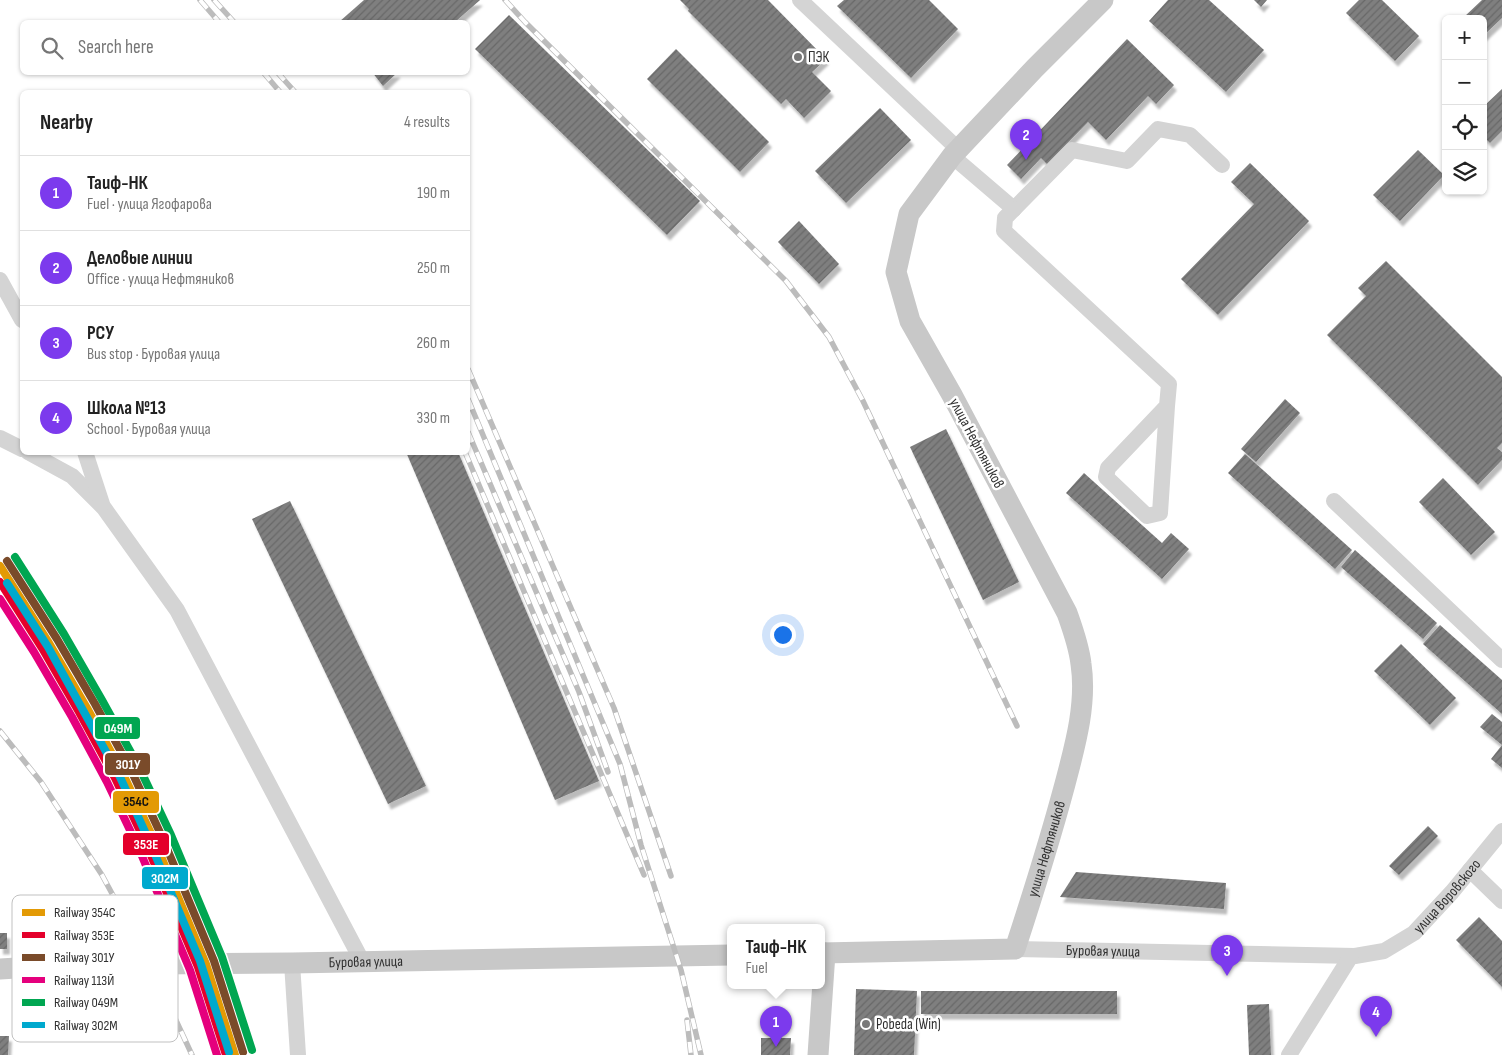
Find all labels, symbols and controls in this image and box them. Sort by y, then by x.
map controls [1442,15,1487,195]
button: + [1442,15,1487,60]
search box [20,20,470,75]
icon: search [38,34,66,62]
text: Search here [78,36,154,59]
place label: ПЭК [808,48,830,67]
marker: ПЭК [792,51,804,63]
button: − [1442,60,1487,105]
button: locate [1442,105,1487,150]
text: Nearby [40,110,93,135]
text: 4 results [404,113,450,132]
pin: 2 [1010,119,1042,160]
button: layers [1442,150,1487,195]
text: Таиф-НК [87,172,148,195]
text: 1 [53,184,59,203]
text: 190 m [417,184,450,203]
text: Fuel · улица Ягофарова [87,195,212,214]
text: Деловые линии [87,247,192,270]
text: 2 [52,259,60,278]
text: 250 m [417,259,450,278]
text: Office · улица Нефтяников [87,270,234,289]
text: РСУ [87,322,114,345]
text: 3 [52,334,60,353]
text: 260 m [416,334,450,353]
text: Bus stop · Буровая улица [87,345,220,364]
street label: улица Нефтяников [945,395,1008,492]
text: Школа №13 [87,397,166,420]
text: 4 [52,409,60,428]
text: 330 m [417,409,450,428]
text: School · Буровая улица [87,420,211,439]
your location [770,622,796,648]
line badge: 049М [94,716,141,740]
text: 049М [104,720,132,737]
line badge: 301У [104,752,151,776]
text: 301У [115,756,141,773]
line badge: 354С [112,790,160,814]
text: 354С [123,793,149,810]
street label: улица Нефтяников [1023,799,1070,899]
line badge: 353Е [122,832,170,856]
text: 353Е [134,836,158,853]
street label: улица Воровского [1409,855,1485,938]
line badge: 302М [141,866,189,890]
text: 302М [151,870,179,887]
legend [12,895,178,1042]
text: Railway 354С [54,904,116,921]
popup [727,924,825,989]
text: Railway 353Е [54,927,115,944]
pin: 3 [1211,935,1243,976]
text: Таиф-НК [746,936,806,959]
street label: Буровая улица [1066,941,1141,962]
text: Railway 301У [54,949,114,966]
street label: Буровая улица [329,952,403,972]
text: Fuel [746,959,768,978]
text: Railway 113Й [54,972,114,989]
text: Railway 049М [54,994,118,1011]
pin: 4 [1360,996,1392,1037]
pin: 1 [760,1006,792,1047]
place label: Pobeda (Win) [876,1015,941,1034]
text: Railway 302М [54,1017,118,1034]
marker: Pobeda (Win) [860,1018,872,1030]

